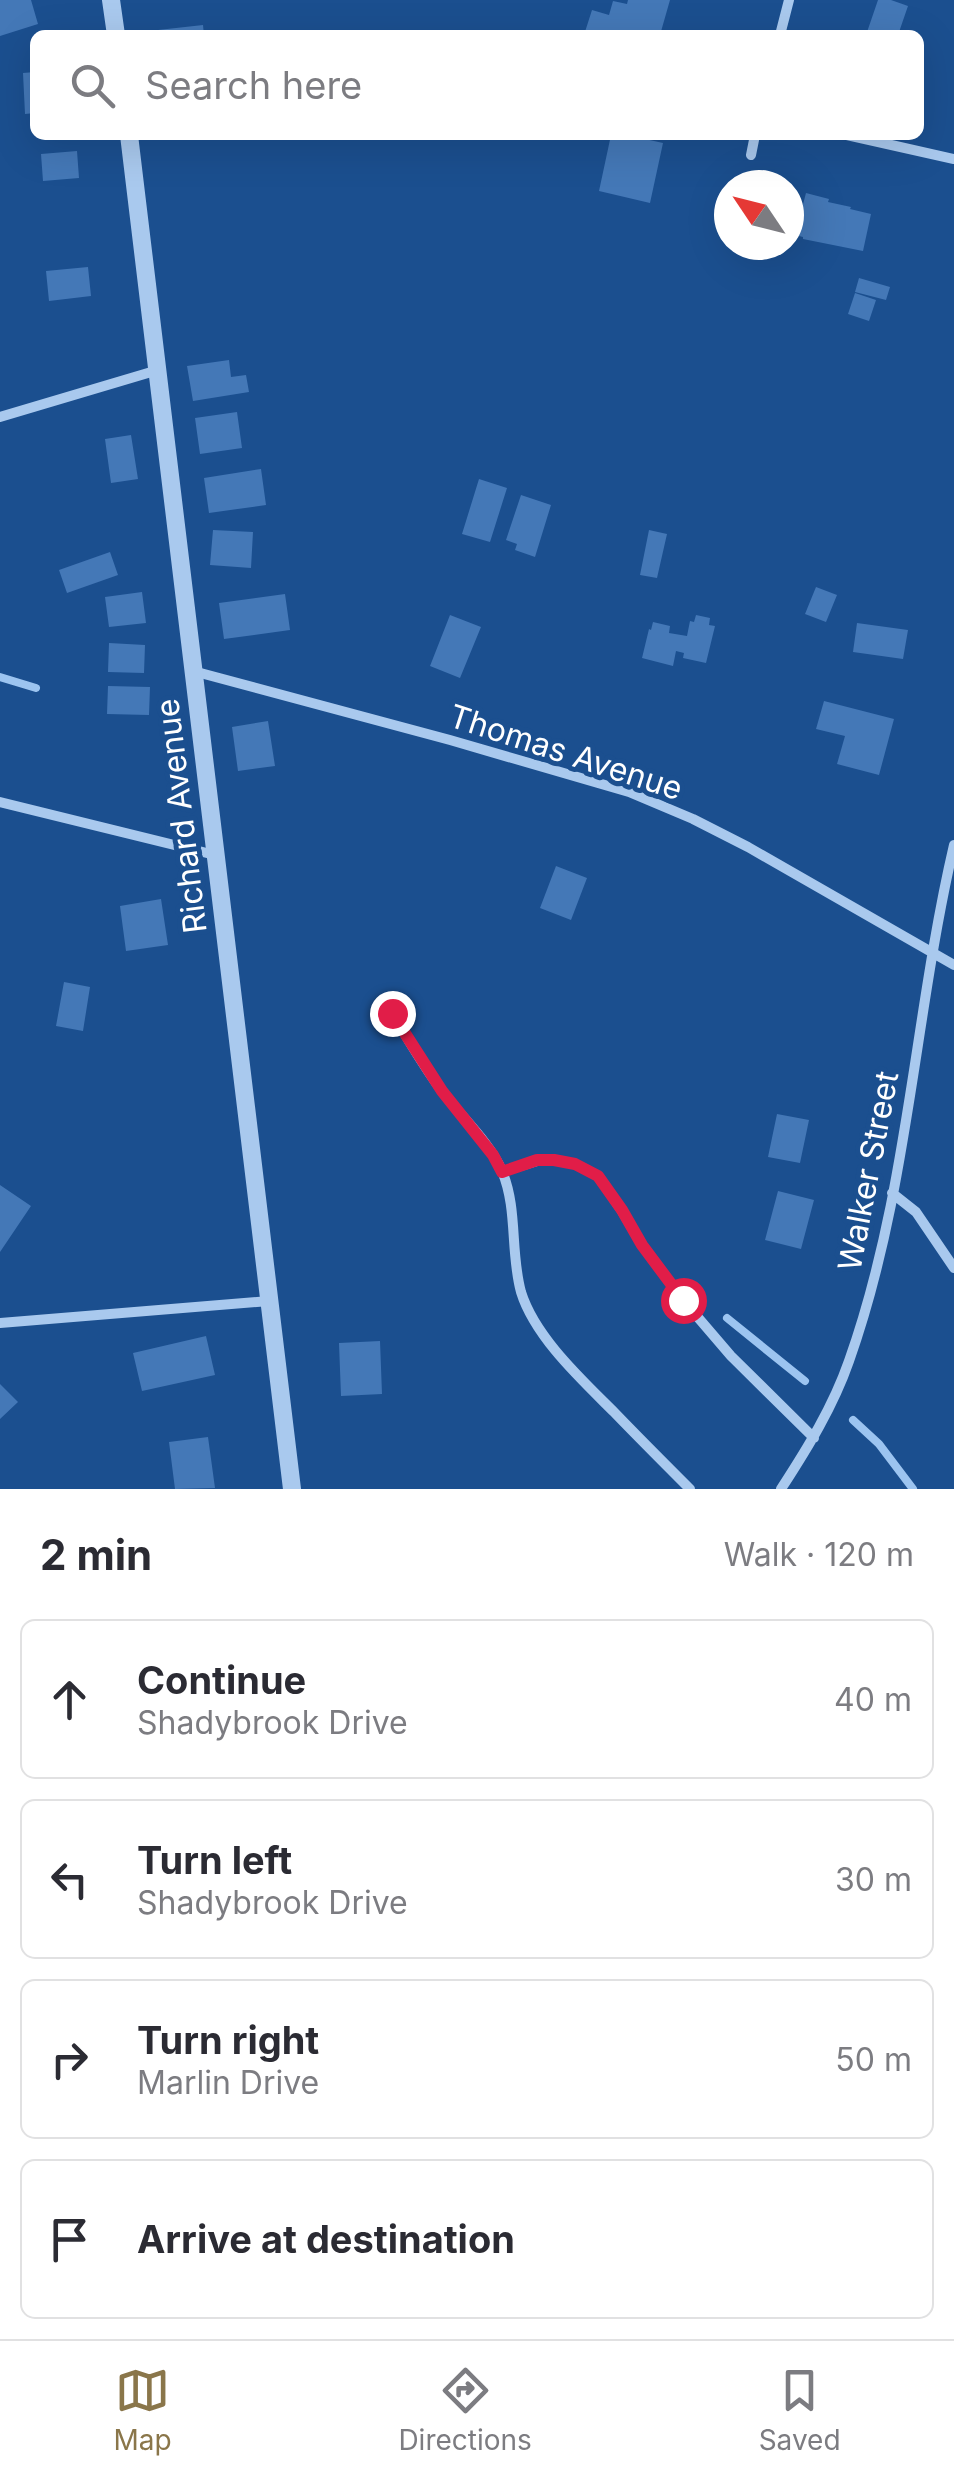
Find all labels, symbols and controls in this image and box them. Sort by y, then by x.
search box [30,30,924,140]
icon: search [65,58,120,113]
text: Search here [145,62,362,108]
north arrow [714,170,804,260]
street label: Richard Avenue [147,696,215,936]
street label: Thomas Avenue [444,696,688,808]
route end [370,991,416,1037]
street label: Walker Street [830,1068,906,1274]
route start [661,1278,707,1324]
text: 2 min [40,1529,152,1580]
text: Walk · 120 m [724,1535,914,1574]
text: Continue [137,1657,306,1703]
icon: ahead [42,1672,97,1727]
text: 40 m [834,1680,912,1719]
text: Shadybrook Drive [137,1703,408,1742]
text: Turn left [137,1837,292,1883]
icon: left [42,1852,97,1907]
text: 30 m [835,1860,912,1899]
text: Shadybrook Drive [137,1883,408,1922]
text: Turn right [137,2017,319,2063]
icon: right [42,2032,97,2087]
text: 50 m [835,2040,912,2079]
text: Marlin Drive [137,2063,319,2102]
icon: arrive [42,2212,97,2267]
text: Arrive at destination [137,2216,515,2262]
tab: Map [113,2363,172,2457]
tab: Directions [398,2363,532,2457]
tab: Saved [759,2363,841,2457]

